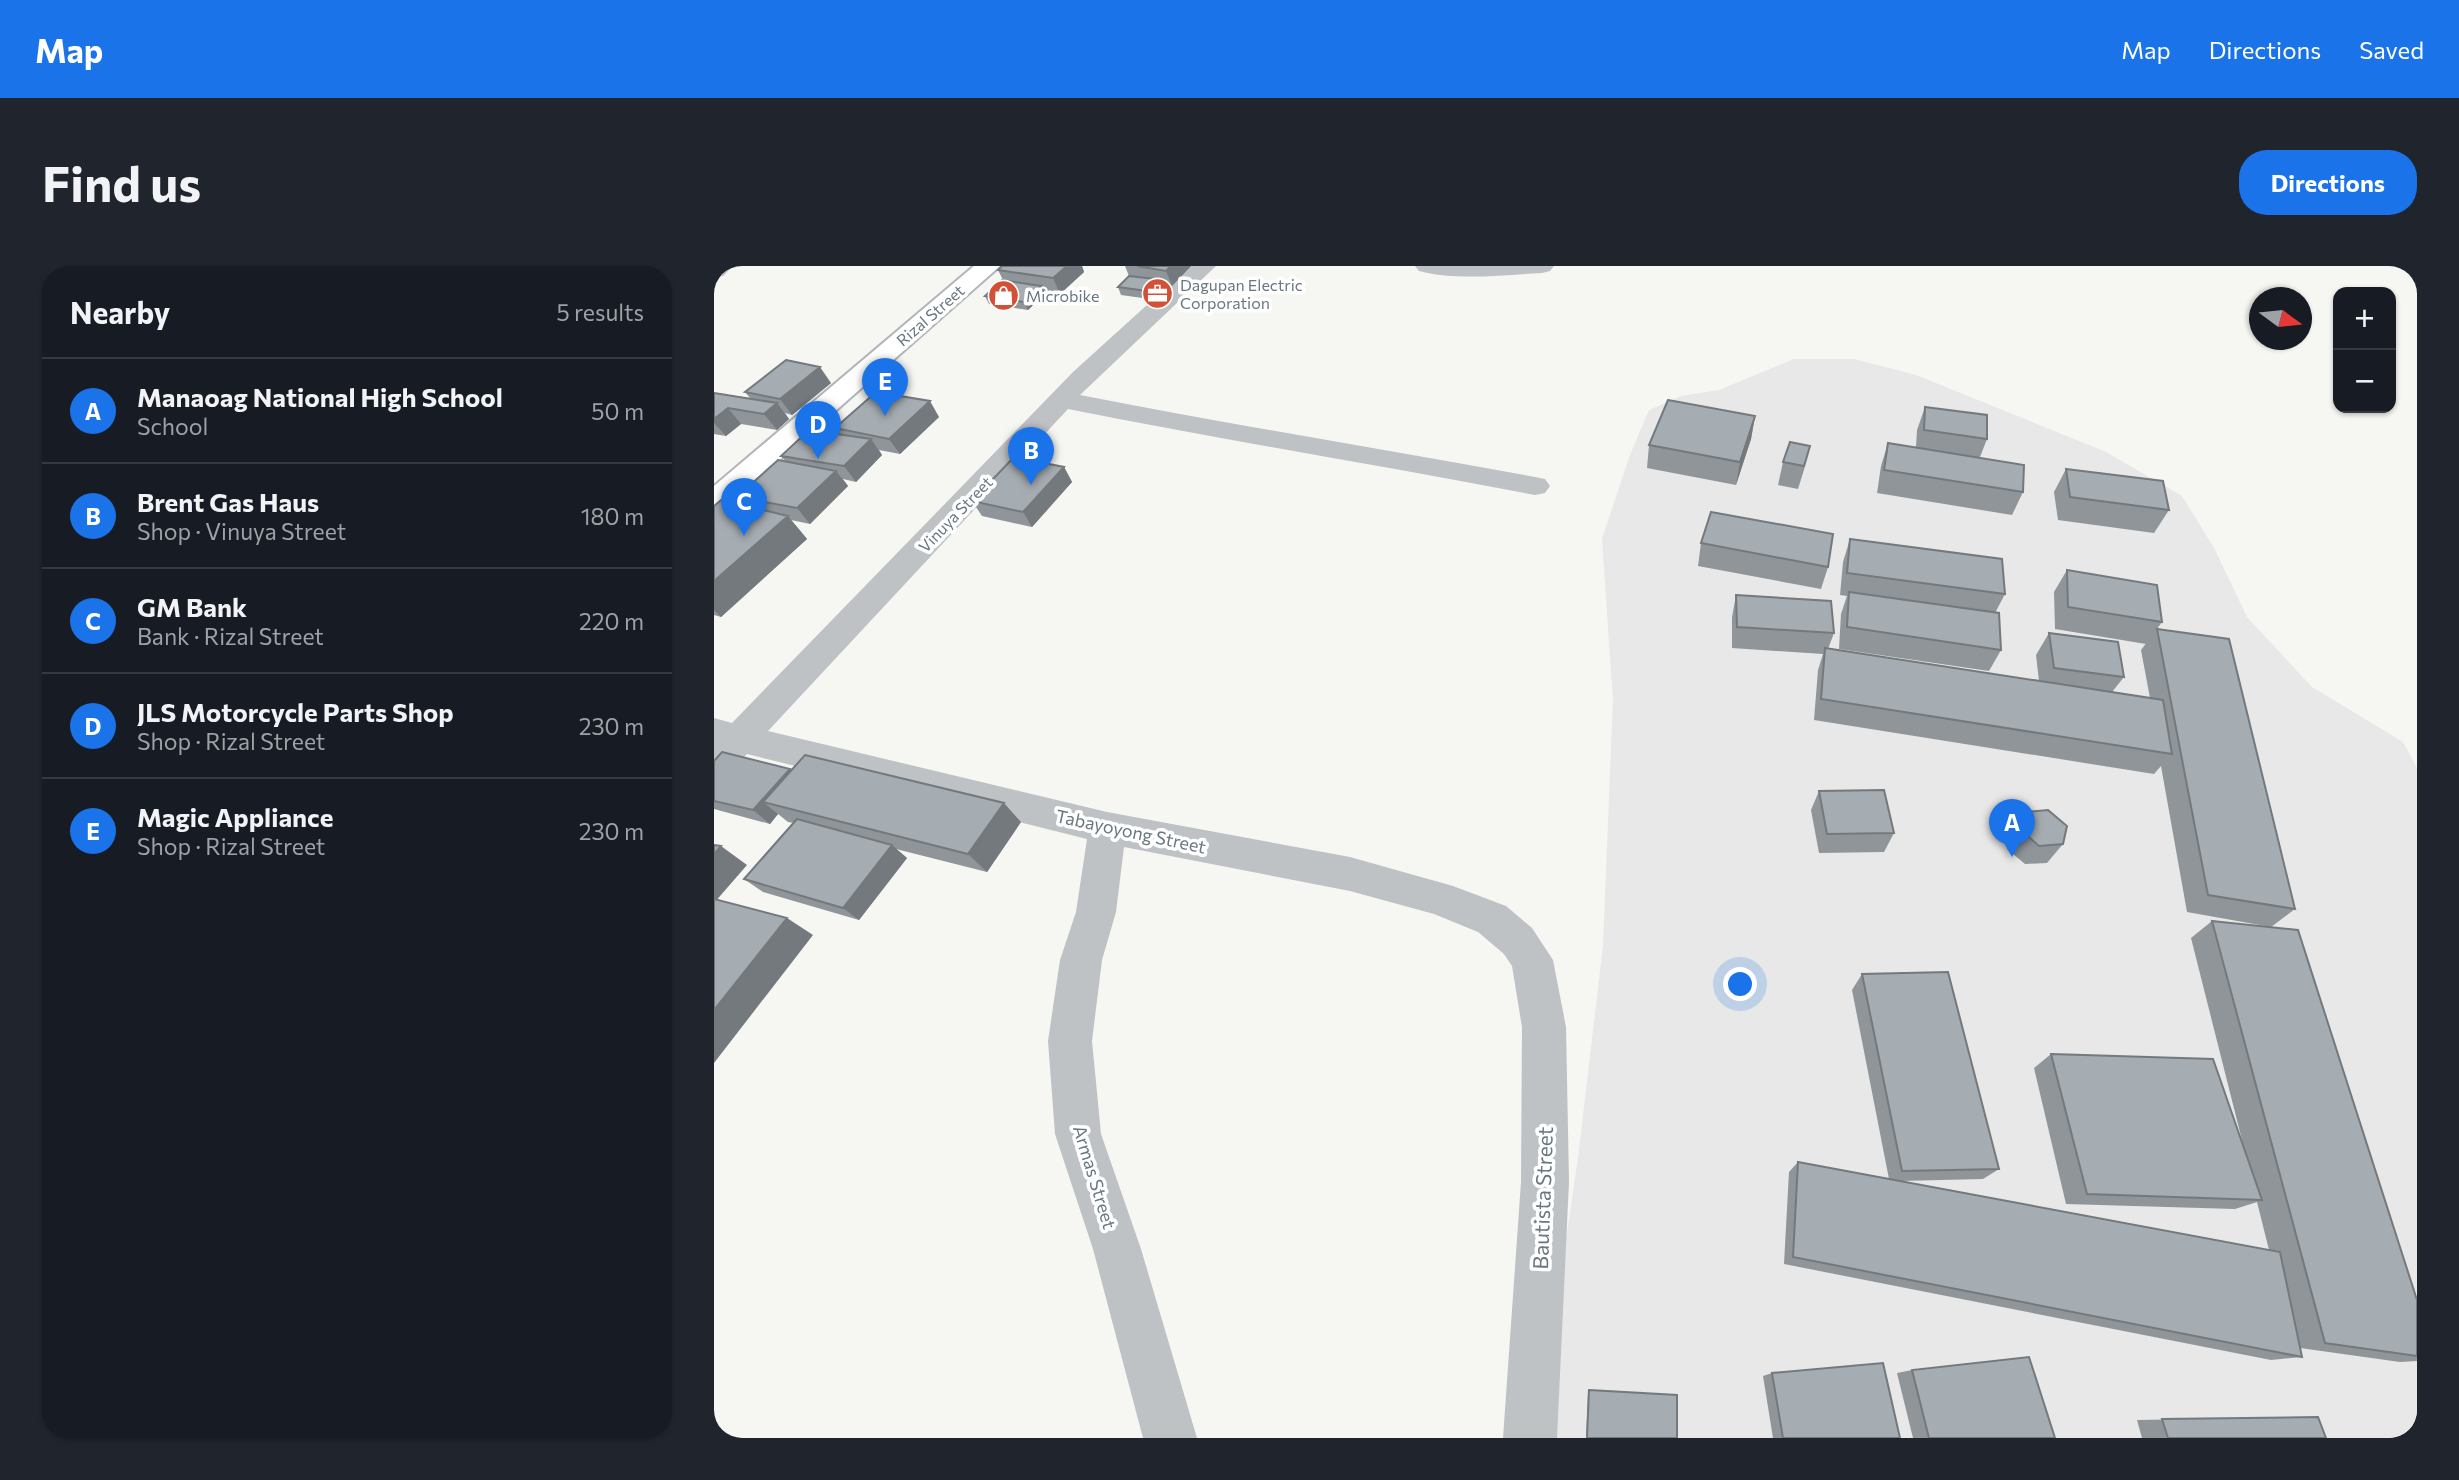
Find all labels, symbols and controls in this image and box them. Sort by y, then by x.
text: Map [35,29,103,70]
text: Map [2121,35,2171,64]
text: Directions [2209,35,2321,64]
text: Saved [2359,35,2424,64]
button: Directions [2239,150,2417,215]
text: Find us [42,152,201,212]
place label: Dagupan Electric Corporation [1180,275,1303,312]
office icon: Dagupan Electric Corporation [1140,276,1174,310]
shop icon: Microbike [986,278,1020,312]
street label: Rizal Street [892,280,968,350]
place label: Microbike [1026,286,1099,305]
north arrow [2249,287,2312,350]
map controls [2333,287,2396,413]
button: + [2333,287,2396,350]
text: Nearby [70,293,170,330]
text: 5 results [556,298,644,326]
button: − [2333,350,2396,413]
pin: E [862,358,908,416]
text: Manaoag National High School [137,381,503,412]
text: A [85,397,101,425]
text: 50 m [591,397,644,425]
pin: D [795,401,841,459]
text: School [137,412,208,440]
pin: B [1008,427,1054,485]
street label: Vinuya Street [914,472,996,556]
pin: C [721,478,767,536]
text: Brent Gas Haus [137,486,319,517]
text: B [85,502,101,530]
text: 180 m [581,502,644,530]
text: Shop · Vinuya Street [137,517,346,545]
text: GM Bank [137,591,247,622]
text: C [85,607,101,635]
text: 220 m [579,607,644,635]
text: Bank · Rizal Street [137,622,324,650]
text: JLS Motorcycle Parts Shop [137,696,454,727]
text: D [85,712,101,740]
text: 230 m [579,712,644,740]
text: Shop · Rizal Street [137,727,325,755]
pin: A [1989,799,2035,857]
text: Magic Appliance [137,801,333,832]
street label: Tabayoyong Street [1054,804,1208,858]
text: E [86,817,100,845]
text: 230 m [579,817,644,845]
text: Shop · Rizal Street [137,832,325,860]
your location [1723,967,1757,1001]
street label: Armas Street [1069,1123,1121,1231]
street label: Bautista Street [1527,1126,1557,1270]

